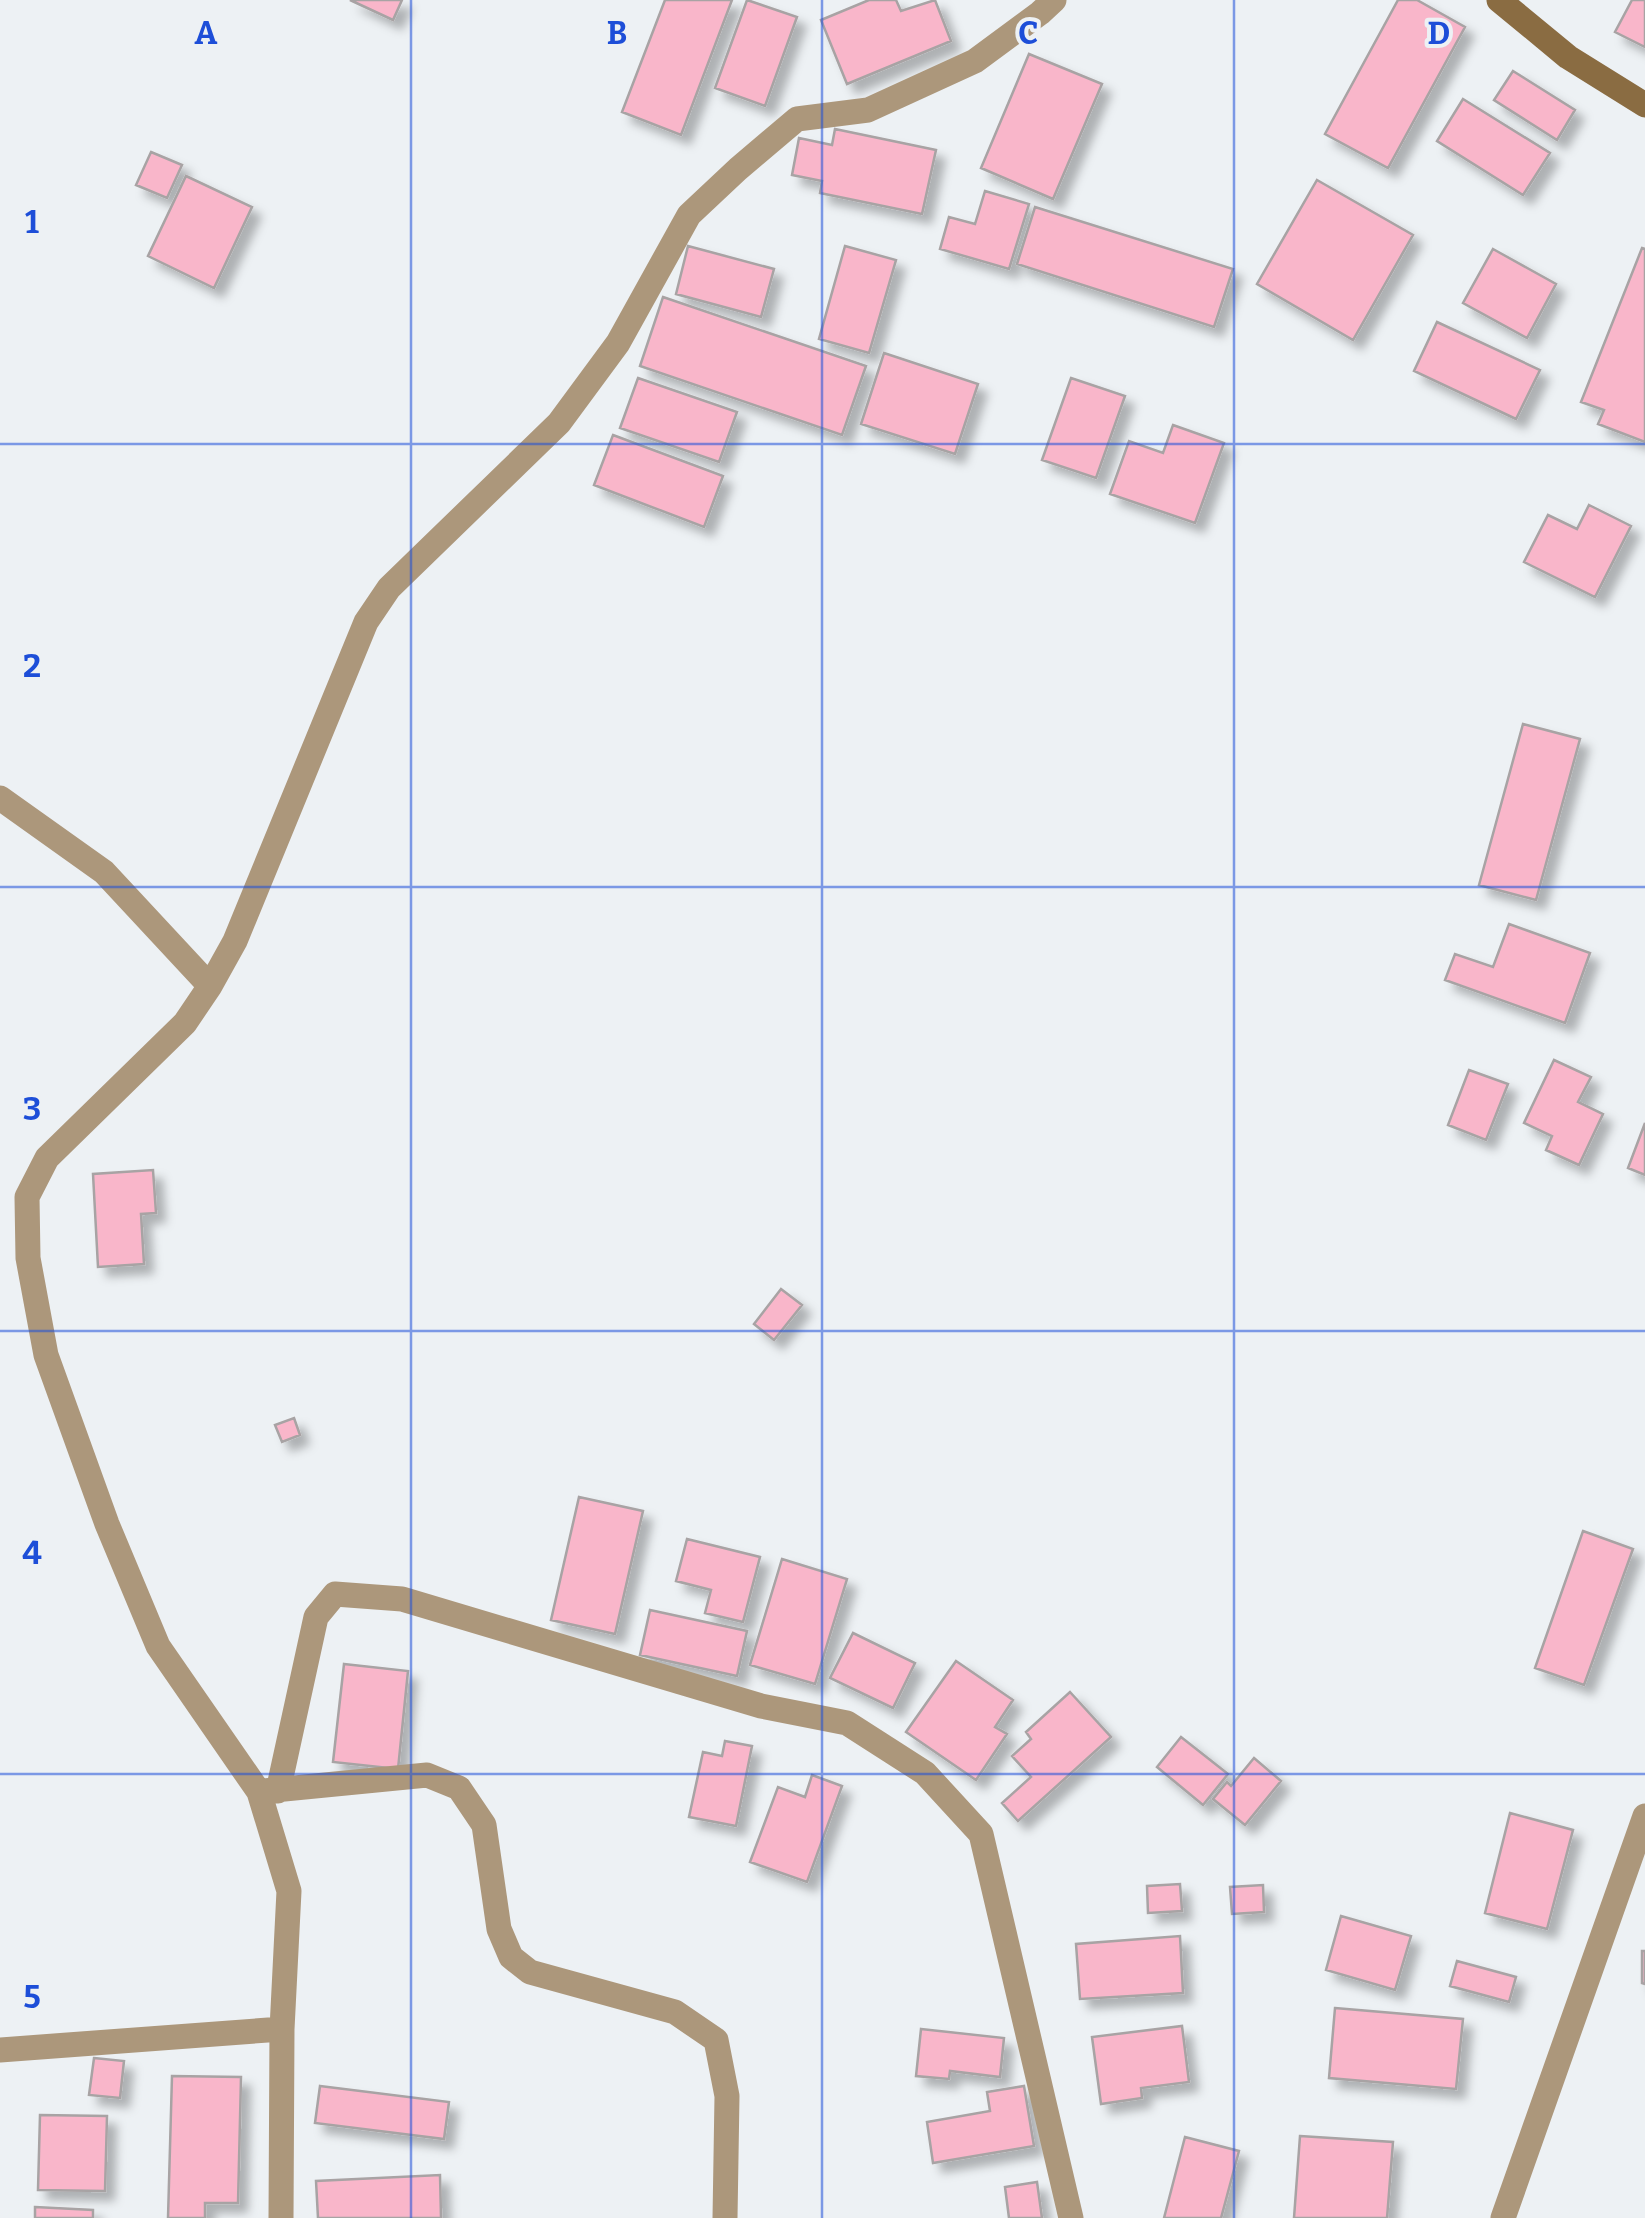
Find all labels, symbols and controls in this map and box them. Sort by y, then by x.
text: A [195,14,218,52]
text: B [607,14,627,52]
text: C [1018,14,1038,52]
text: D [1428,14,1450,52]
text: 1 [25,203,39,241]
text: 2 [23,647,41,685]
text: 3 [23,1090,41,1128]
text: 4 [22,1534,42,1572]
text: 5 [23,1978,41,2016]

